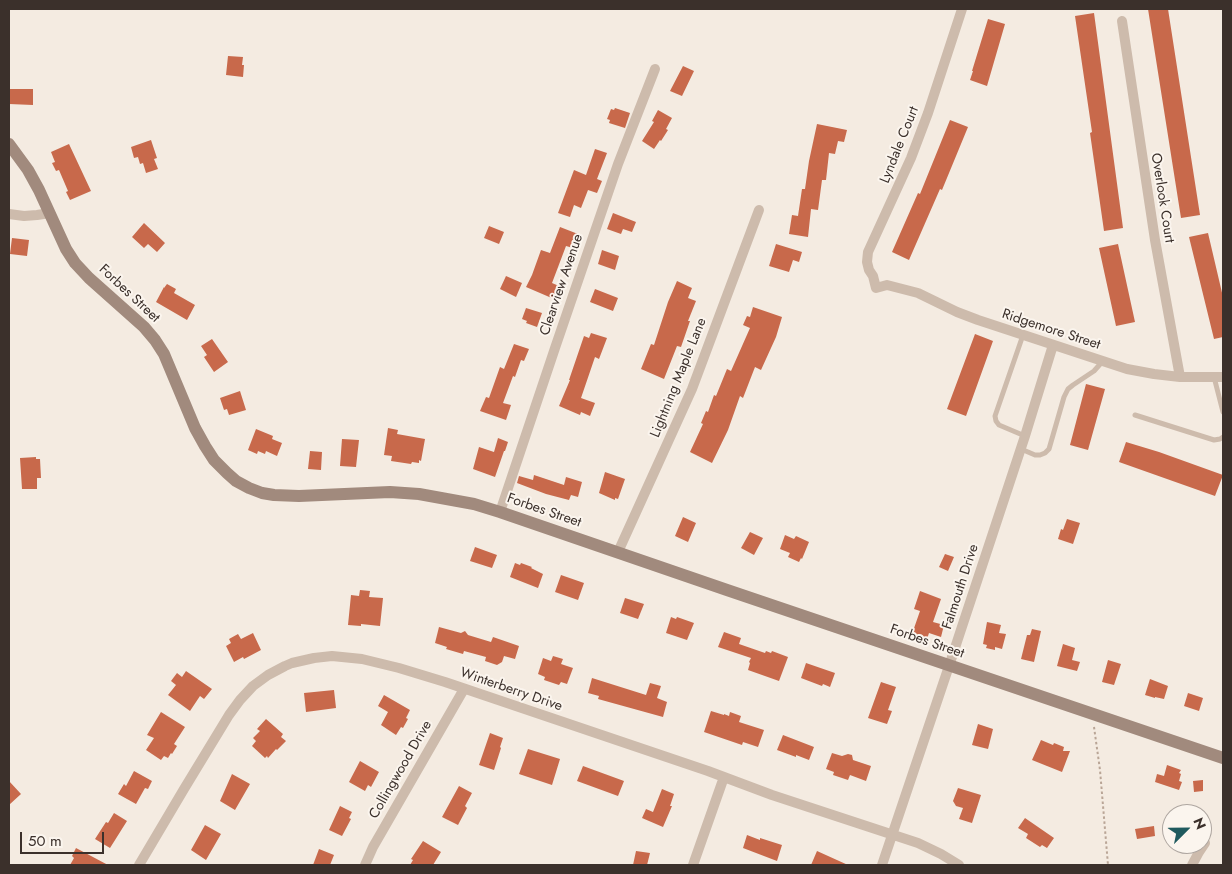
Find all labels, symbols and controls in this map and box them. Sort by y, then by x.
street label: Lyndale Court [877,104,923,186]
street label: Overlook Court [1147,152,1177,244]
street label: Clearview Avenue [537,232,587,338]
street label: Forbes Street [95,261,163,327]
street label: Ridgemore Street [1000,306,1102,354]
street label: Lightning Maple Lane [647,316,711,440]
street label: Forbes Street [505,490,583,532]
street label: Falmouth Drive [939,542,983,632]
street label: Forbes Street [888,621,966,663]
street label: Winterberry Drive [458,665,564,715]
street label: Collingwood Drive [366,718,436,822]
north arrow [1162,804,1212,854]
text: N [1189,815,1211,833]
scale bar [22,822,106,854]
text: 50 m [28,830,62,852]

